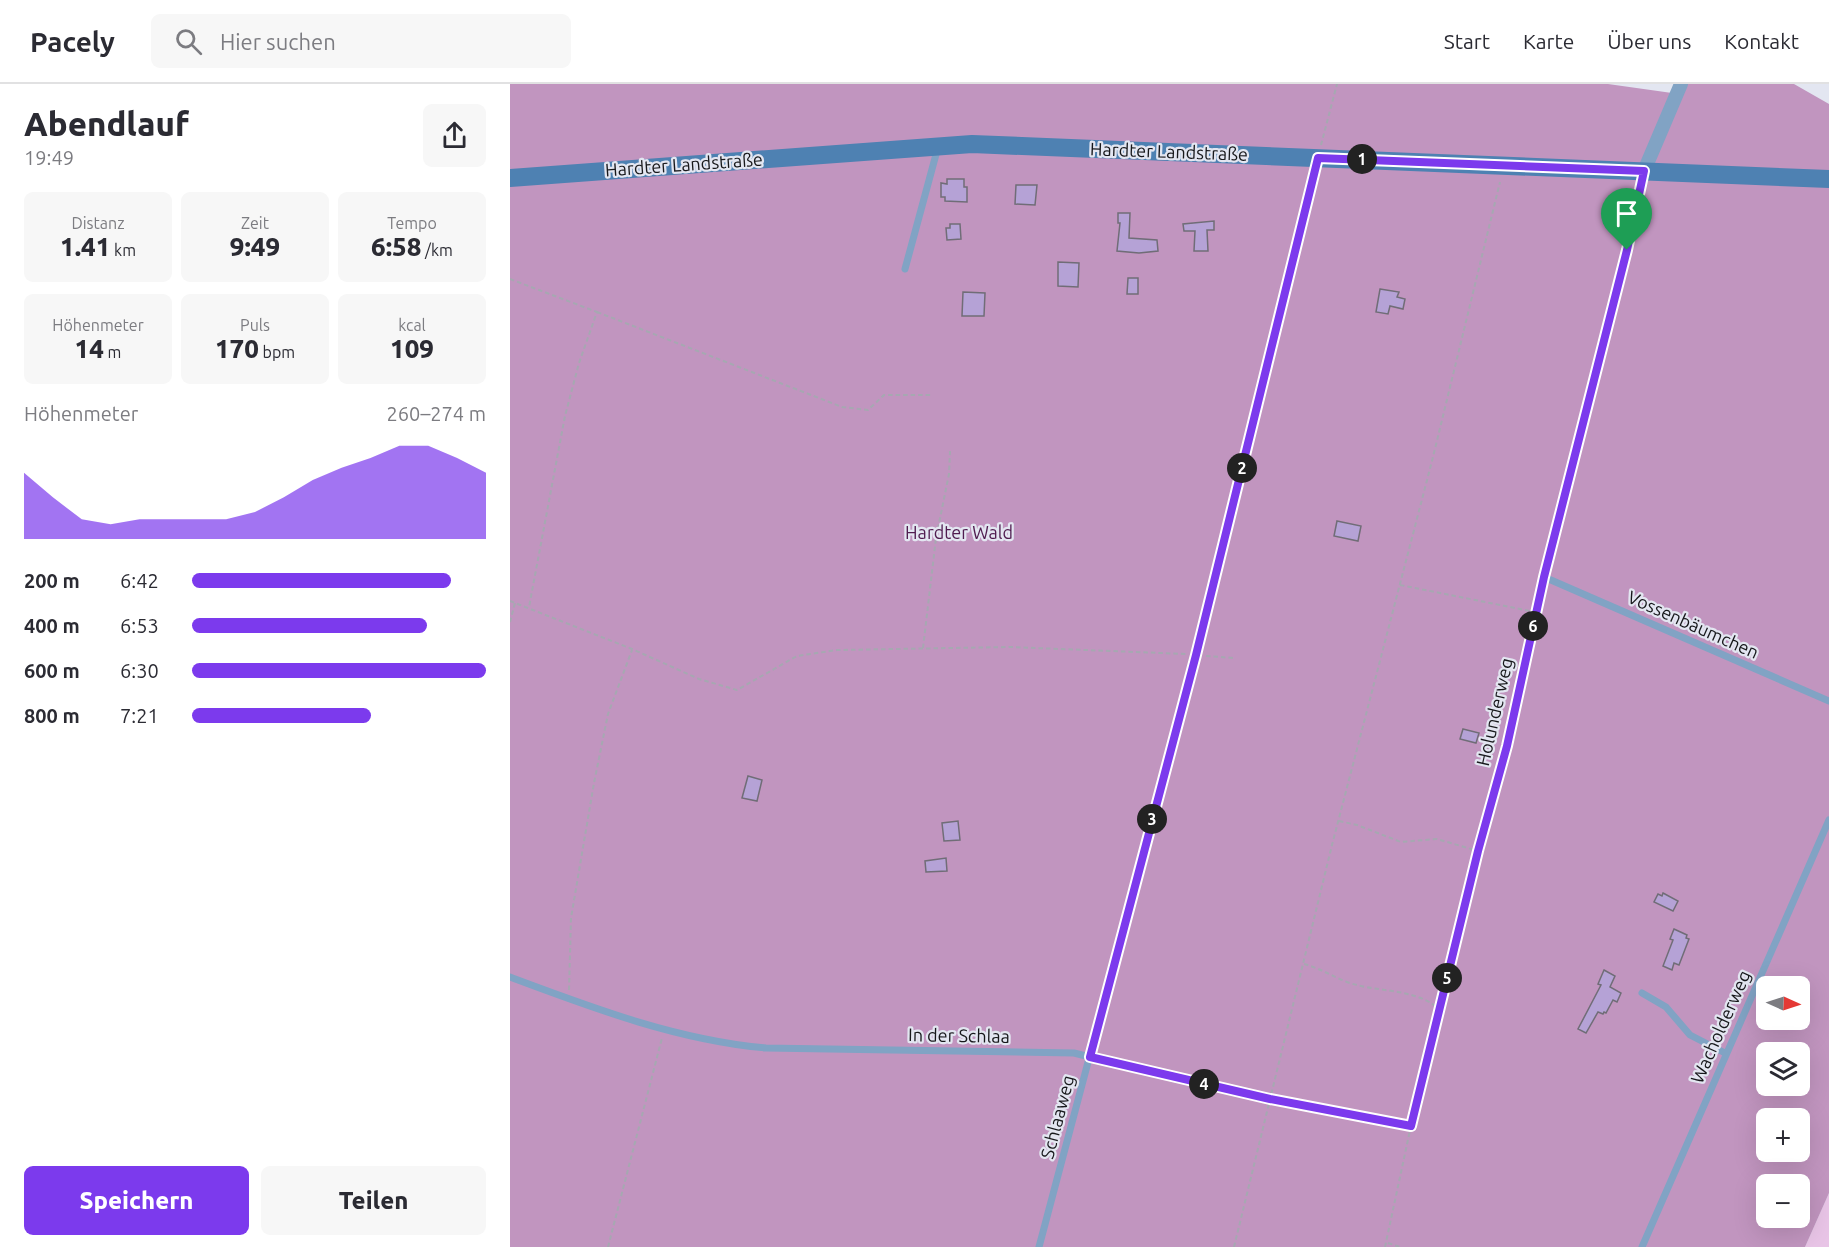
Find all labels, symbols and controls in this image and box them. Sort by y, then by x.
search box [151,14,571,68]
icon: search [172,25,205,58]
text: Pacely [30,26,115,57]
text: Hier suchen [220,29,336,54]
text: Start [1444,29,1490,53]
text: Karte [1523,29,1574,53]
text: Über uns [1607,29,1691,53]
text: Kontakt [1724,29,1799,53]
button: share [423,104,486,167]
text: Abendlauf [24,105,189,142]
street label: Hardter Landstraße [1090,138,1248,164]
pin: 1 [1347,144,1377,174]
text: 19:49 [24,146,74,169]
street label: Hardter Landstraße [604,149,763,179]
text: 1 [1357,150,1367,168]
pin [1601,188,1652,250]
icon: arrive [1610,197,1643,230]
text: Distanz [71,214,125,232]
text: Zeit [241,214,269,232]
text: Tempo [387,214,437,232]
text: 1.41 [60,232,110,261]
text: 9:49 [230,232,280,261]
text: 6:58 [371,232,421,261]
text: km [110,241,136,259]
text: /km [421,241,453,259]
text: Höhenmeter [52,316,144,334]
text: Puls [240,316,270,334]
text: kcal [398,316,426,334]
text: 14 [75,334,104,363]
text: 170 [215,334,259,363]
text: 109 [390,334,434,363]
text: m [104,343,121,361]
text: bpm [259,343,295,361]
text: Höhenmeter [24,402,138,425]
text: 260–274 m [387,402,486,425]
pin: 2 [1227,453,1257,483]
text: 2 [1237,459,1247,477]
park label: Hardter Wald [905,522,1013,542]
text: 200 m [24,569,80,592]
text: 6:42 [120,569,159,592]
street label: Vossenbäumchen [1625,586,1762,662]
pin: 6 [1518,611,1548,641]
text: 400 m [24,614,80,637]
text: 6:53 [120,614,159,637]
text: 6 [1528,617,1538,635]
street label: Holunderweg [1472,656,1516,768]
text: 600 m [24,659,80,682]
text: 6:30 [120,659,159,682]
text: 800 m [24,704,80,727]
text: 7:21 [120,704,159,727]
pin: 3 [1137,804,1167,834]
text: 3 [1147,810,1157,828]
pin: 5 [1432,963,1462,993]
street label: Wacholderweg [1686,967,1754,1086]
text: 5 [1442,969,1452,987]
north arrow [1756,976,1810,1030]
map controls [1756,976,1810,1228]
street label: In der Schlaa [908,1024,1010,1046]
button: layers [1756,1042,1810,1096]
pin: 4 [1189,1069,1219,1099]
street label: Schlaaweg [1036,1073,1078,1161]
text: 4 [1199,1075,1209,1093]
button: + [1756,1108,1810,1162]
button: Speichern [24,1166,249,1235]
button: Teilen [261,1166,486,1235]
button: − [1756,1174,1810,1228]

